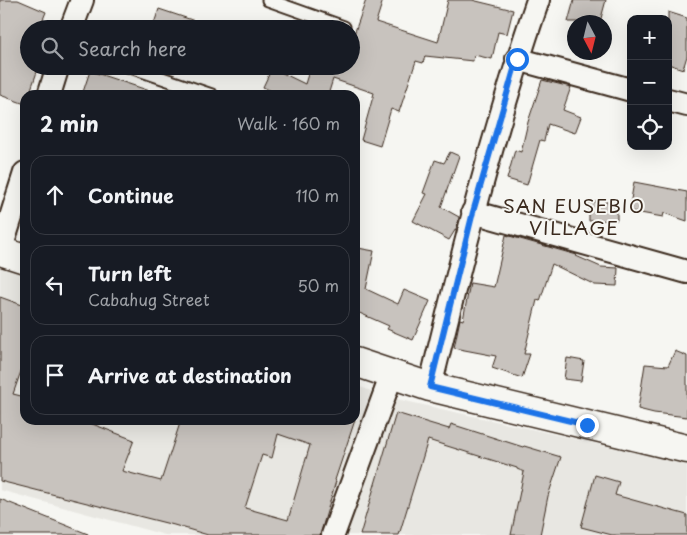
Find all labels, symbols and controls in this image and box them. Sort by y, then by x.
north arrow [567,15,612,60]
map controls [627,15,672,150]
button: + [627,15,672,60]
search box [20,20,360,75]
icon: search [38,34,66,62]
text: Search here [78,34,187,62]
route start [506,48,529,71]
button: − [627,60,672,105]
button: locate [627,105,672,150]
text: 2 min [40,107,99,139]
text: Walk · 160 m [237,111,340,135]
icon: ahead [41,181,69,209]
text: Continue [88,181,174,209]
text: 110 m [296,183,339,207]
district label: SAN EUSEBIO VILLAGE [503,191,645,241]
text: Turn left [88,259,172,287]
icon: left [41,271,69,299]
text: 50 m [298,273,339,297]
text: Cabahug Street [88,287,210,311]
icon: arrive [41,361,69,389]
text: Arrive at destination [88,361,292,389]
route end [576,414,599,437]

